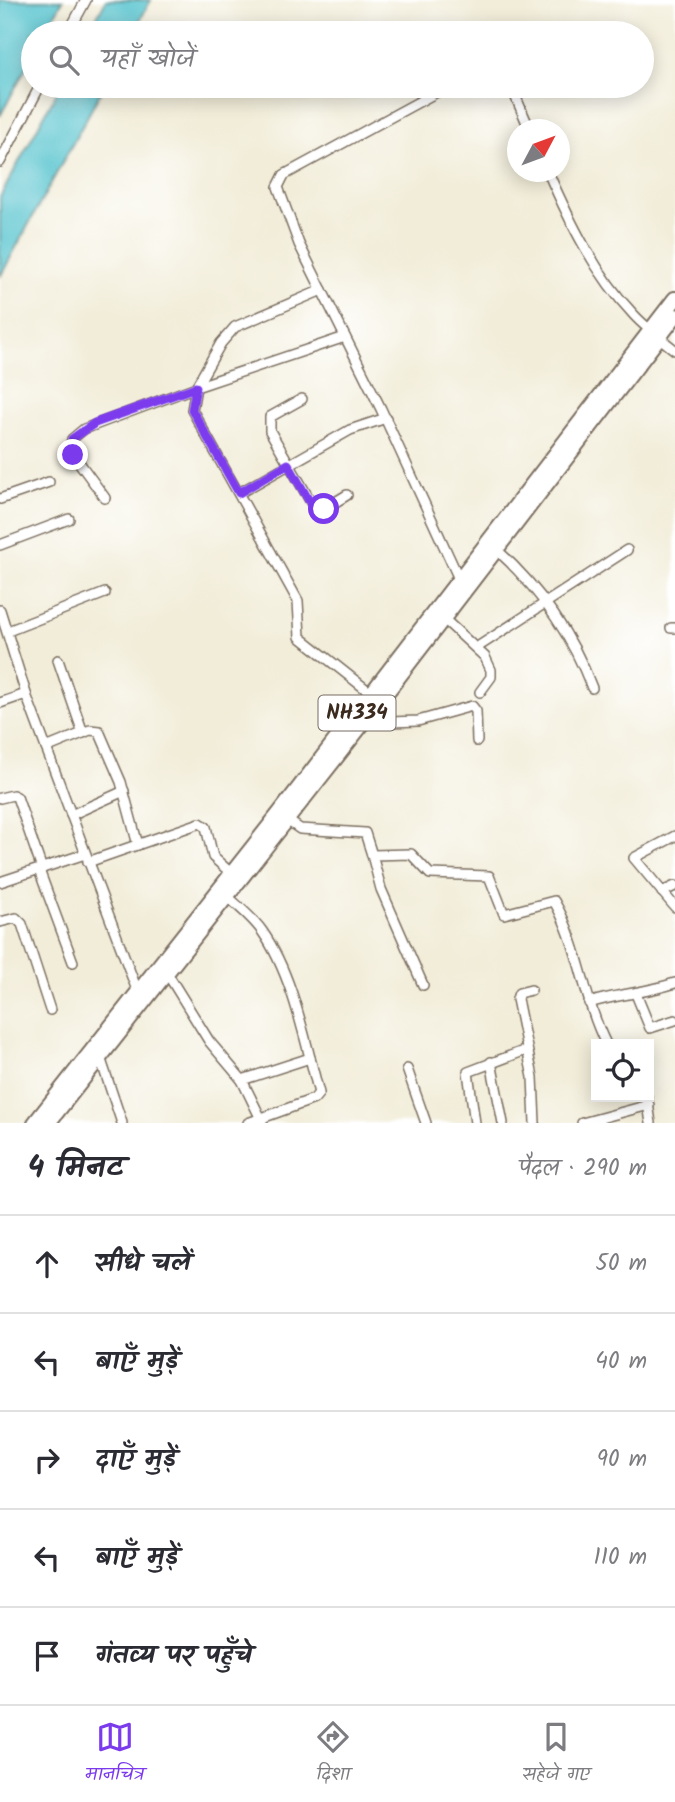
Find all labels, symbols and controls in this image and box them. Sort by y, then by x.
search box [21,21,654,98]
text: यहाँ खोजें [101,39,195,81]
icon: search [45,41,83,79]
north arrow [507,119,570,182]
route end [57,439,88,470]
route start [308,493,339,524]
road number: NH334 [318,696,396,730]
map controls [591,1039,654,1102]
button: locate [591,1039,654,1102]
text: 4 मिनट [28,1145,124,1193]
text: पैदल · 290 m [519,1151,647,1187]
text: सीधे चलें [95,1243,191,1285]
icon: ahead [28,1245,66,1283]
text: 50 m [596,1246,647,1282]
text: बाएँ मुड़ें [95,1341,178,1383]
icon: left [28,1343,66,1381]
text: 40 m [595,1344,647,1380]
text: दाएँ मुड़ें [95,1439,176,1481]
icon: right [28,1441,66,1479]
text: 90 m [597,1442,647,1478]
text: बाएँ मुड़ें [95,1537,178,1579]
icon: left [28,1539,66,1577]
text: 110 m [594,1540,647,1576]
text: गंतव्य पर पहुँचे [95,1635,252,1677]
icon: arrive [28,1637,66,1675]
tab: मानचित्र [85,1718,144,1790]
tab: दिशा [314,1718,352,1790]
tab: सहेजे गए [522,1718,590,1790]

